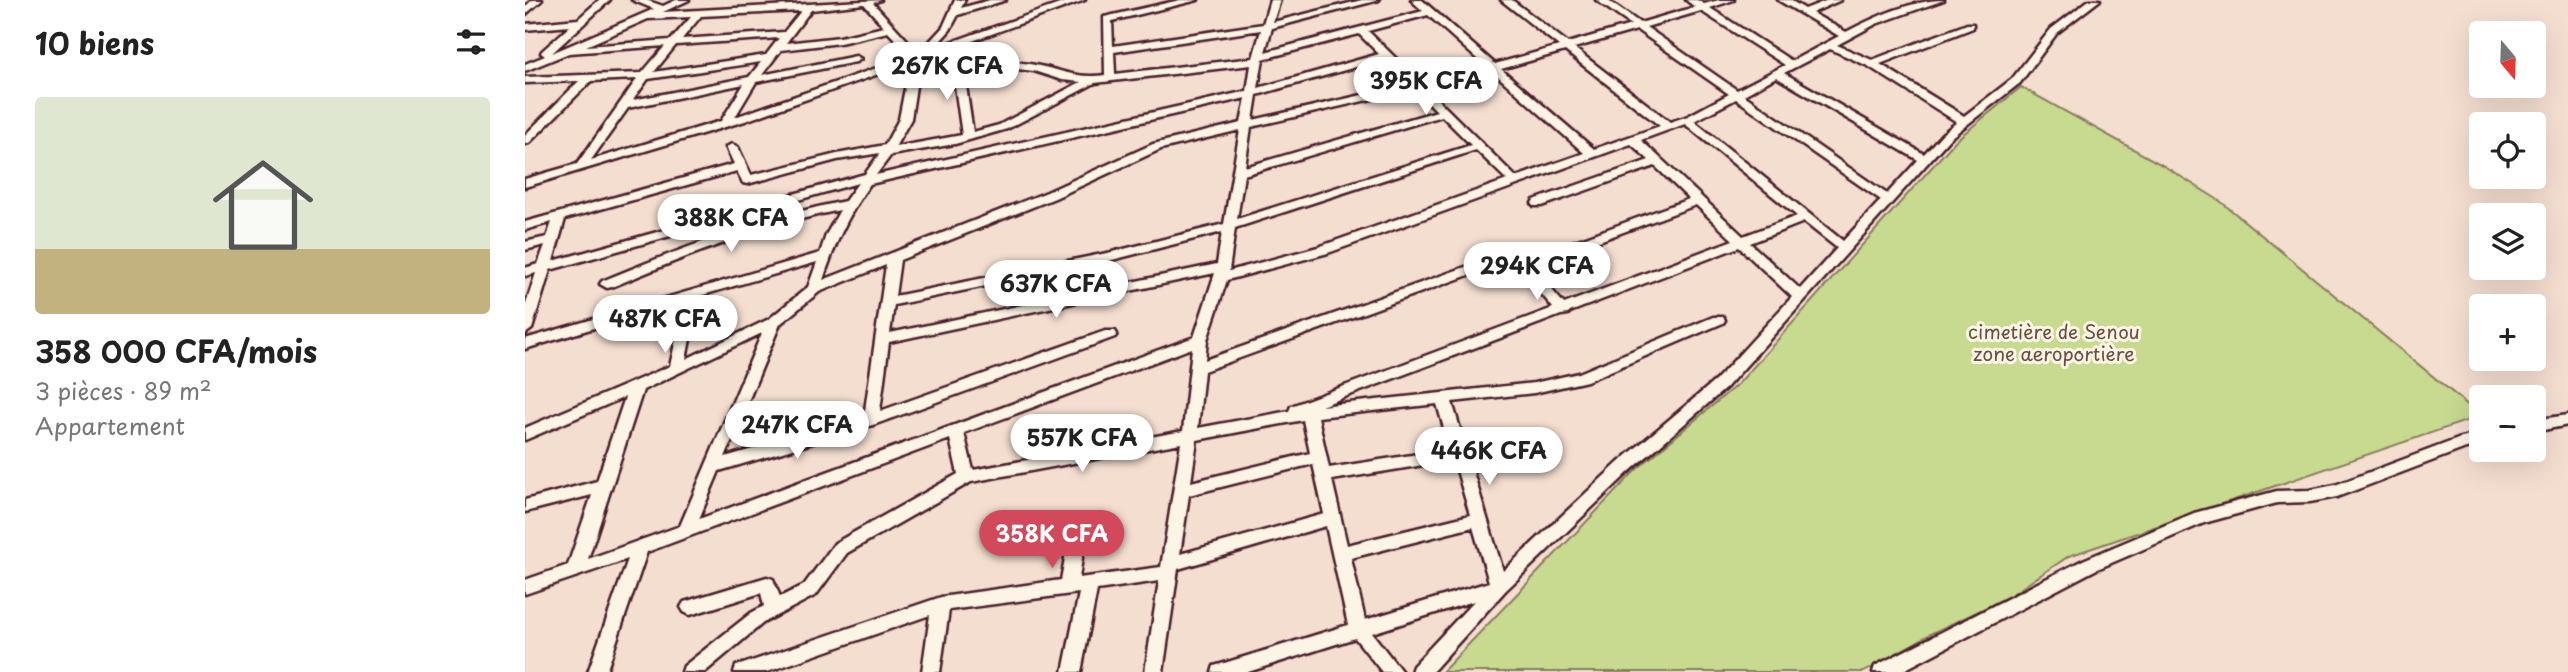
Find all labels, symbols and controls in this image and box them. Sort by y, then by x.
text: 10 biens [35,20,154,65]
north arrow [2469,21,2546,98]
map controls [2469,21,2546,462]
icon: filters [452,23,490,61]
pin: 267K CFA [875,42,1019,102]
text: 267K CFA [891,47,1003,82]
pin: 395K CFA [1354,58,1498,117]
text: 395K CFA [1369,62,1483,97]
button: locate [2469,112,2546,189]
icon: home [200,142,326,268]
pin: 388K CFA [659,194,803,254]
text: 388K CFA [673,199,789,234]
button: layers [2469,203,2546,280]
pin: 294K CFA [1465,243,1609,302]
text: 294K CFA [1480,247,1594,282]
pin: 637K CFA [984,260,1128,320]
text: 637K CFA [1000,265,1112,300]
button: + [2469,294,2546,371]
pin: 487K CFA [593,296,737,355]
text: 487K CFA [609,300,721,335]
park label: cimetière de Senou zone aeroportière [1968,317,2140,367]
text: 358 000 CFA/mois [35,328,317,373]
text: 3 pièces · 89 m² [35,373,212,408]
button: − [2469,385,2546,462]
pin: 247K CFA [725,402,869,461]
text: 247K CFA [741,406,853,441]
text: Appartement [35,408,185,443]
pin: 557K CFA [1010,414,1154,474]
text: 557K CFA [1026,419,1138,454]
pin: 446K CFA [1417,428,1561,487]
text: 446K CFA [1431,432,1547,467]
pin: 358K CFA [980,510,1124,570]
text: 358K CFA [995,515,1109,550]

